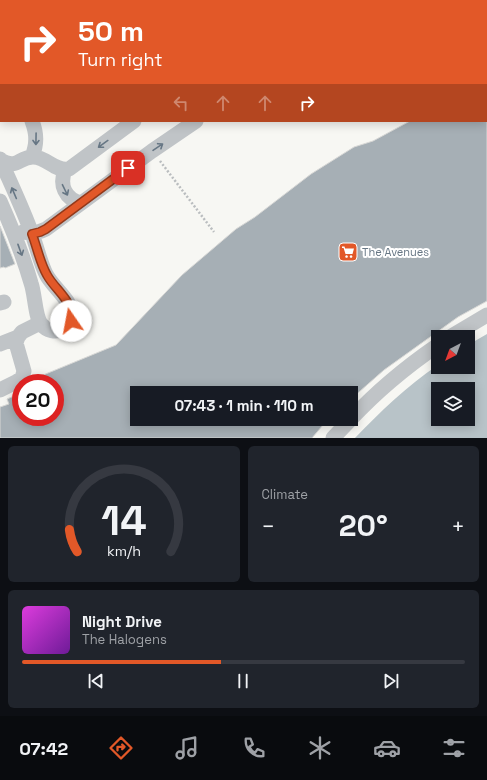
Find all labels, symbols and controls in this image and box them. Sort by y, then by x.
text: 50 m [78,13,144,49]
icon: right [12,16,64,68]
text: Turn right [78,48,162,71]
icon: left [170,92,192,114]
icon: ahead [212,92,234,114]
icon: ahead [254,92,276,114]
icon: right [296,92,318,114]
one-way arrow [32,132,39,145]
one-way arrow [98,140,109,148]
one-way arrow [153,143,164,151]
pin [111,151,145,185]
icon: arrive [117,157,139,179]
one-way arrow [62,184,69,196]
one-way arrow [10,187,18,199]
supermarket icon: The Avenues [337,241,359,263]
one-way arrow [17,244,24,257]
place label: The Avenues [362,245,429,259]
position arrow [50,300,92,342]
north arrow [431,330,475,374]
map controls [431,330,475,426]
speed limit sign: 20 [12,374,64,426]
button: layers [431,382,475,426]
text: 07:43 · 1 min · 110 m [174,396,314,415]
text: Climate [262,486,308,503]
text: 14 [101,494,146,547]
text: 20° [339,506,388,545]
text: − [262,512,275,540]
text: + [451,512,465,540]
text: km/h [107,542,141,560]
text: Night Drive [82,612,162,631]
text: The Halogens [82,631,167,648]
icon: previous [85,670,107,692]
icon: pause [232,670,254,692]
icon: next [380,670,402,692]
icon: directions [107,734,135,762]
icon: music [173,734,201,762]
icon: phone [240,734,268,762]
icon: climate [306,734,334,762]
icon: car [373,734,401,762]
icon: filters [440,734,468,762]
text: 07:42 [19,737,68,760]

